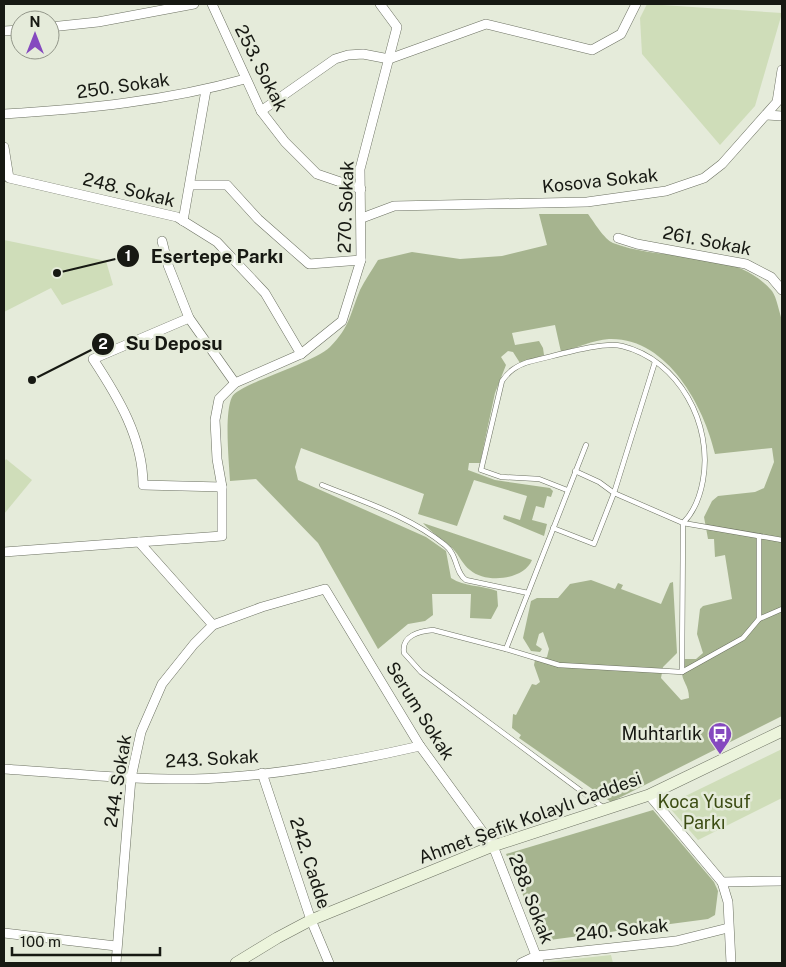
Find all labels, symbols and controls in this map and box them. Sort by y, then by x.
north arrow [10,10,60,60]
text: N [30,14,40,30]
street label: 253. Sokak [231,21,292,114]
street label: 250. Sokak [75,69,171,102]
street label: 270. Sokak [333,160,358,254]
street label: Kosova Sokak [541,164,659,197]
street label: 248. Sokak [81,168,177,211]
street label: 261. Sokak [661,222,753,259]
callout: Esertepe Parkı [116,239,294,273]
text: Esertepe Parkı [151,245,283,267]
text: 1 [125,247,131,264]
callout: Su Deposu [90,327,232,361]
text: Su Deposu [125,332,223,354]
text: 2 [98,335,108,352]
street label: Serum Sokak [382,658,459,764]
bus stop icon: Muhtarlık [707,721,733,755]
place label: Muhtarlık [622,723,702,744]
street label: 244. Sokak [100,733,135,829]
street label: 243. Sokak [165,746,259,771]
street label: Ahmet Şefik Kolaylı Caddesi [415,767,644,868]
park label: Koca Yusuf Parkı [657,791,751,833]
street label: 242. Cadde [286,814,335,911]
street label: 288. Sokak [505,851,558,947]
street label: 240. Sokak [574,914,670,945]
scale bar [12,924,160,956]
text: 100 m [20,933,61,950]

